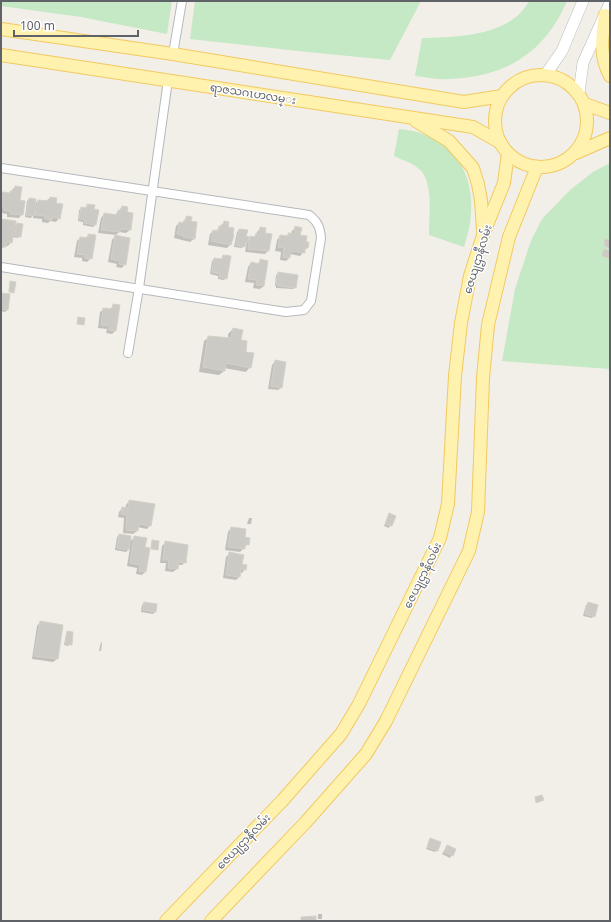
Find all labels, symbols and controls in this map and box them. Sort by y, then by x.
scale bar [14,12,138,38]
text: 100 m [20,17,55,34]
street label: ရာဇသဂၤဟလမ္း [209,79,297,109]
street label: ဇေယျဌာနီလမ်း [459,222,497,296]
street label: ဇေယျဌာနီလမ်း [400,539,446,611]
street label: ဇေယျဌာနီလမ်း [213,810,275,873]

